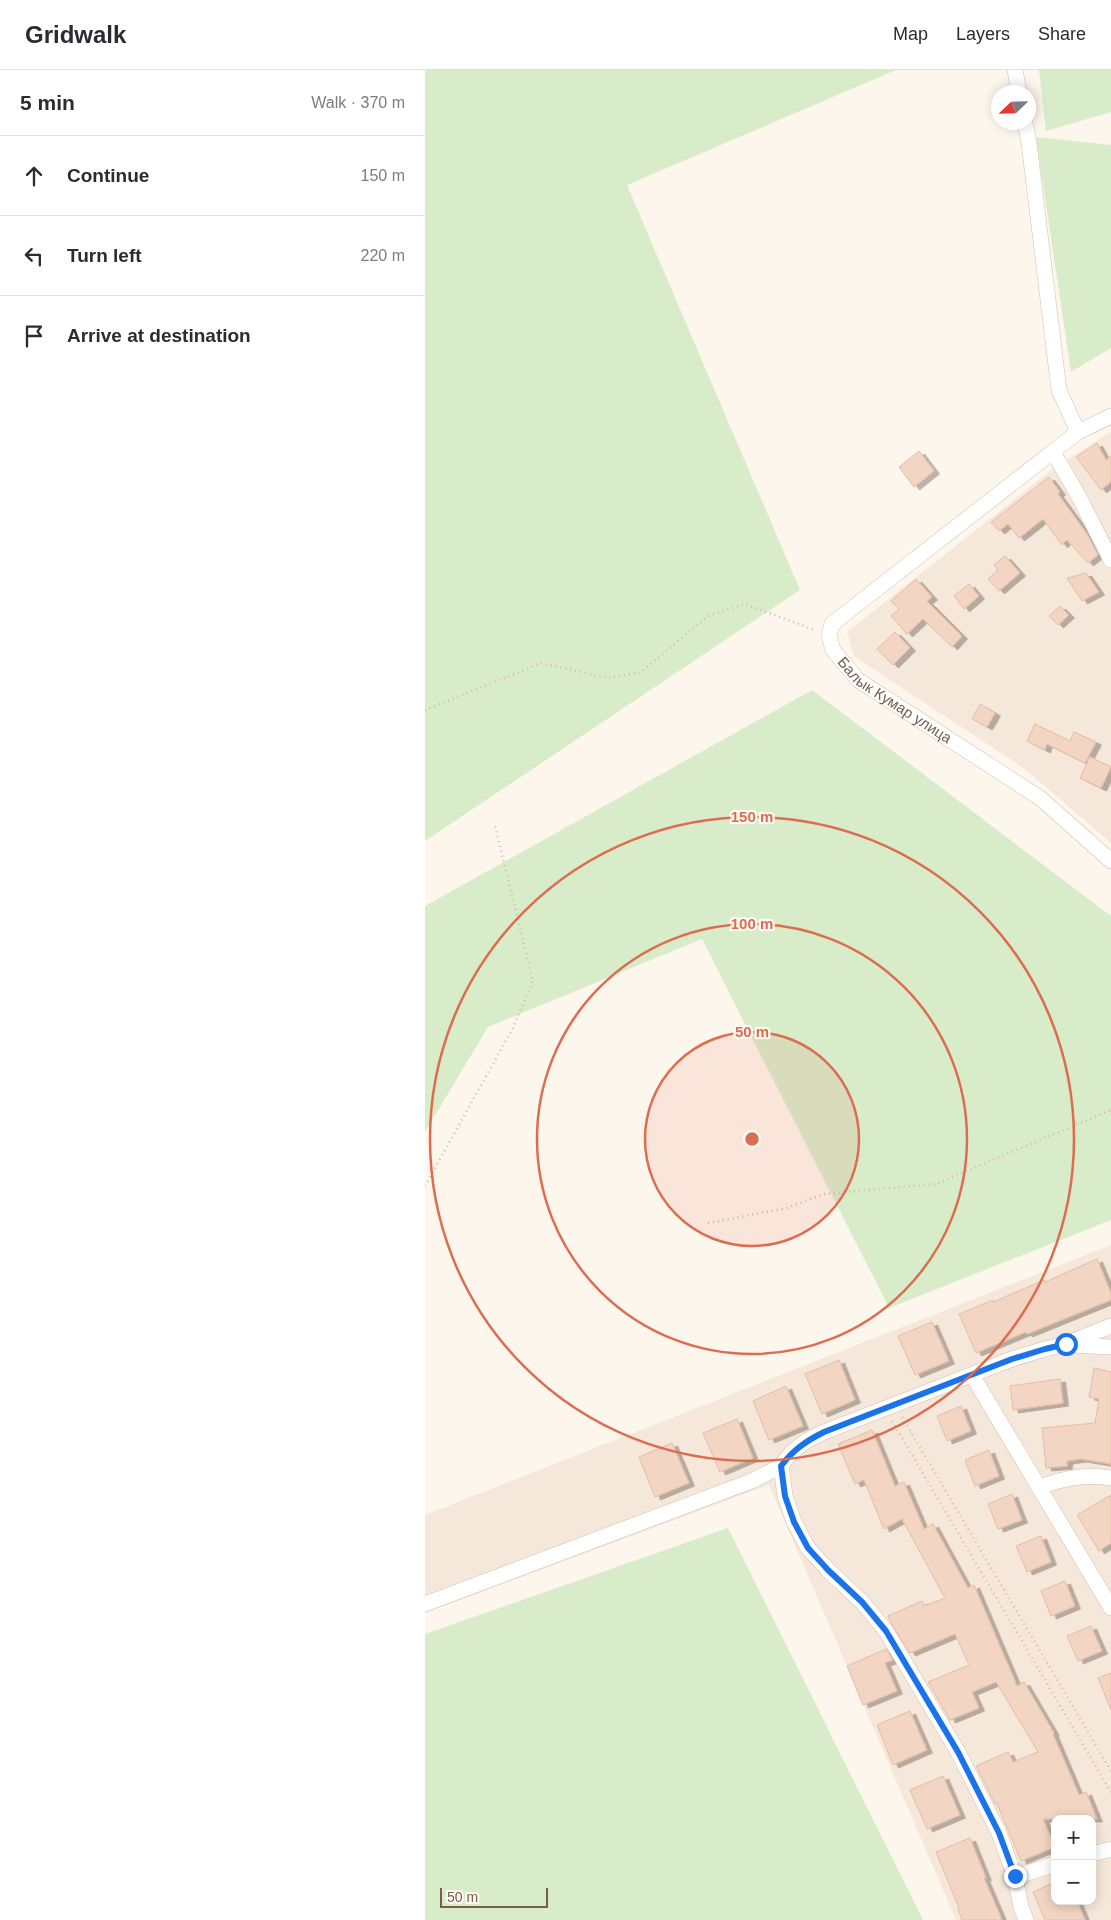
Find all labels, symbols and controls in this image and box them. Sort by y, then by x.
text: Gridwalk [25,21,126,48]
text: Map [893,24,928,44]
text: Layers [956,24,1010,44]
text: Share [1038,24,1086,44]
north arrow [991,85,1036,130]
text: 5 min [20,91,75,114]
text: Walk · 370 m [311,94,405,111]
icon: ahead [20,162,48,190]
text: Continue [67,165,149,186]
text: 150 m [361,167,405,184]
icon: left [20,242,48,270]
text: Turn left [67,245,142,266]
text: 220 m [361,247,405,264]
icon: arrive [20,322,48,350]
text: Arrive at destination [67,325,251,346]
street label: Балык Кумар улица [834,653,956,747]
text: 150 m [731,808,773,825]
text: 100 m [731,915,773,932]
text: 50 m [735,1023,769,1040]
centre of rings [743,1130,761,1148]
route start [1055,1333,1078,1356]
map controls [1051,1815,1096,1905]
button: + [1051,1815,1096,1860]
button: − [1051,1860,1096,1905]
route end [1004,1865,1027,1888]
scale bar [440,1885,547,1908]
text: 50 m [447,1889,478,1905]

